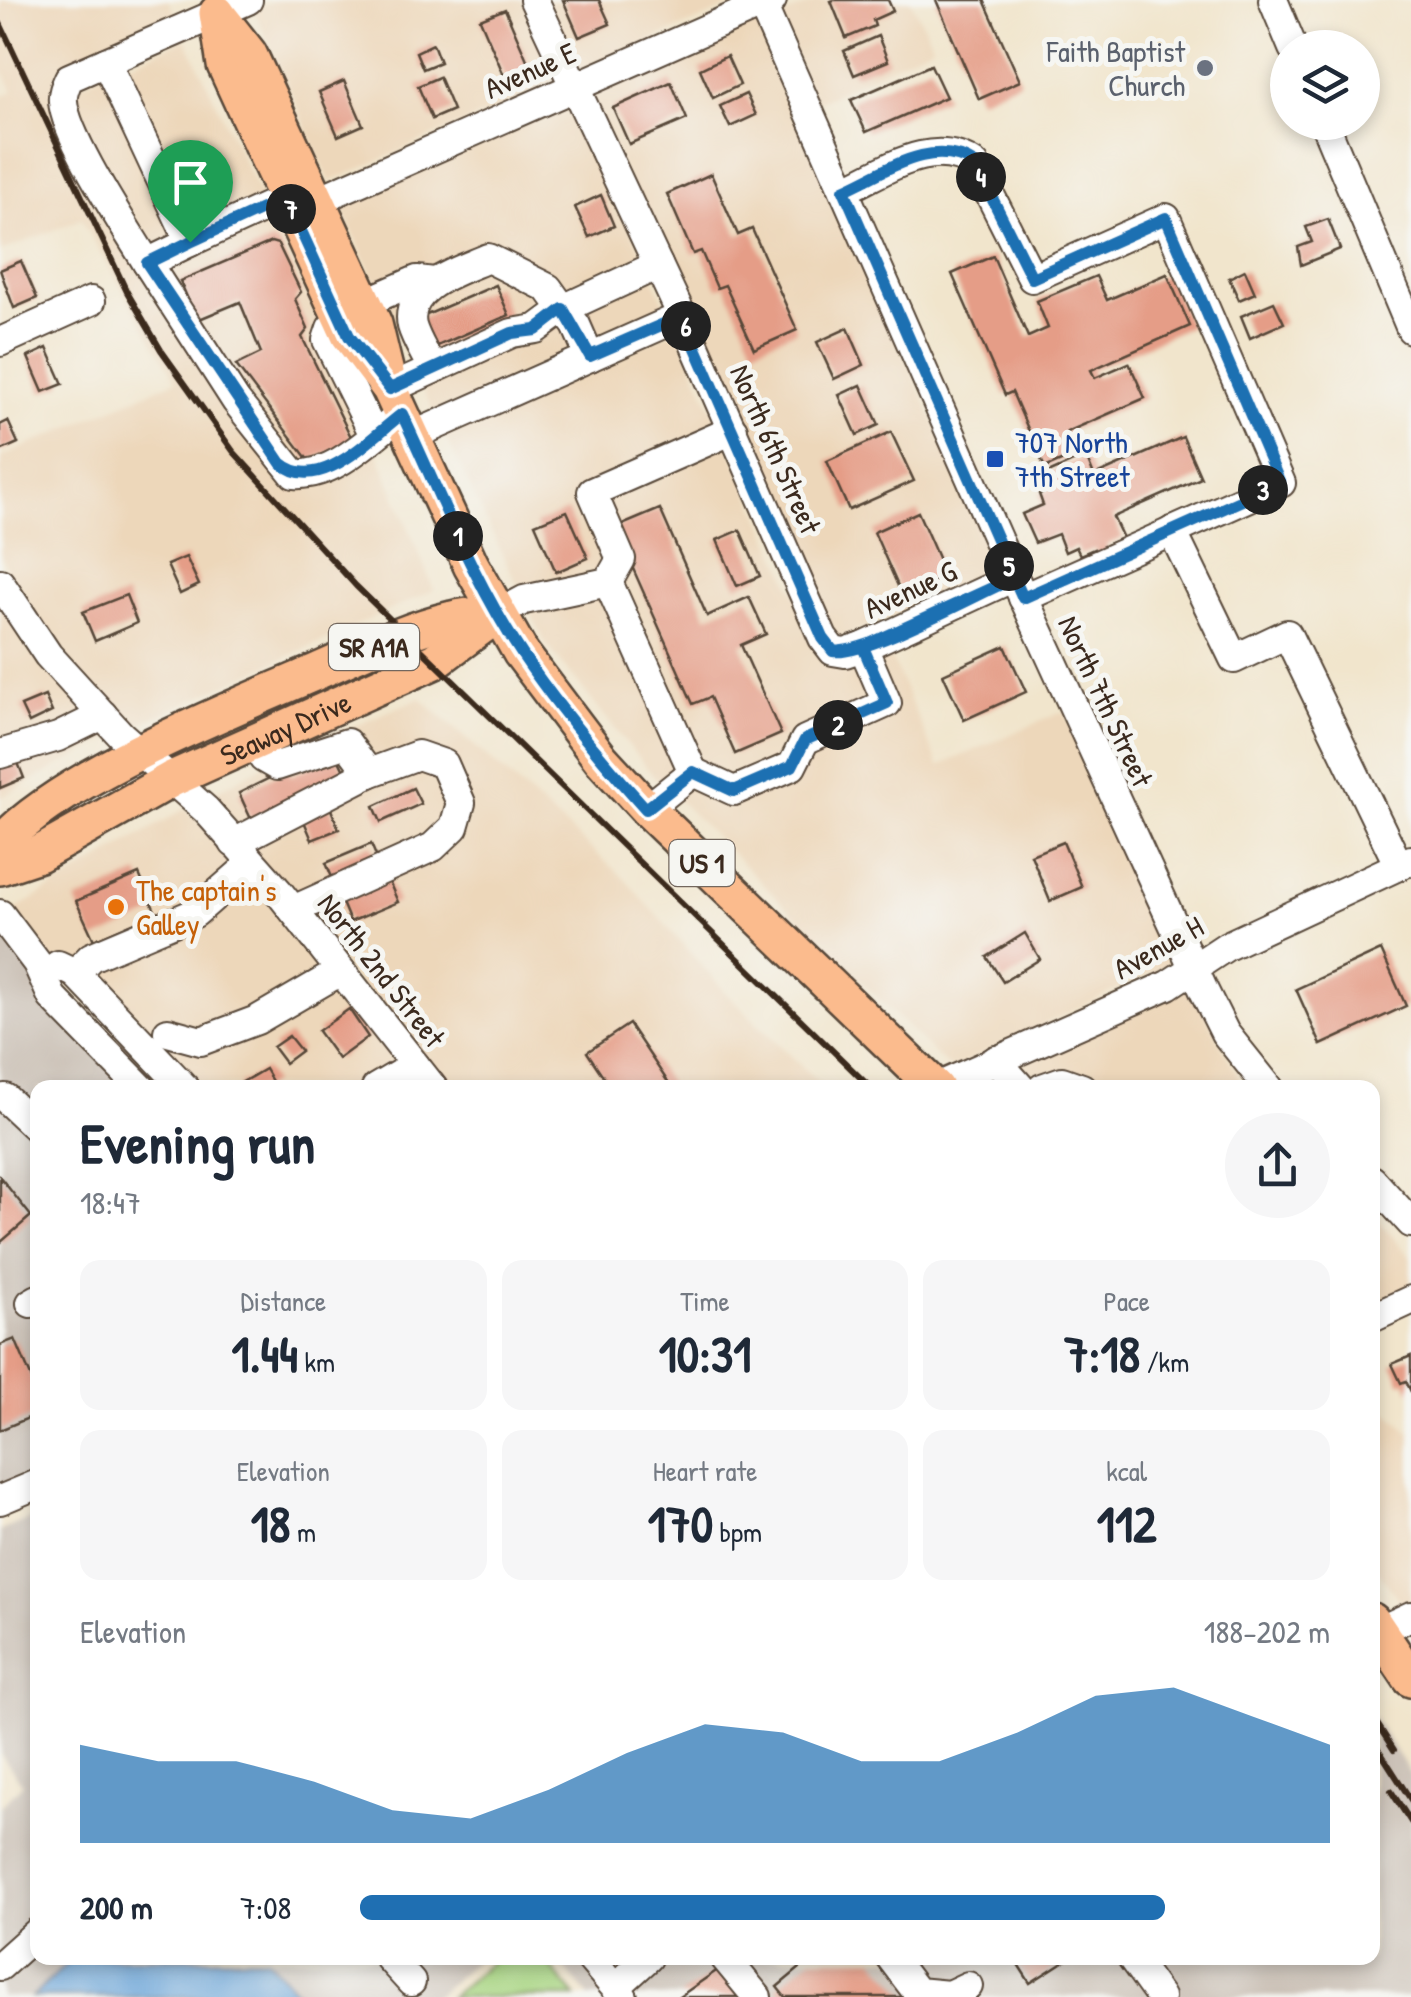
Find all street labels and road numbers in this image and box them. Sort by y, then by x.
street label: Avenue E [478,32,582,108]
street label: North 6th Street [721,358,831,540]
street label: Avenue G [857,550,963,628]
street label: North 7th Street [1049,609,1163,793]
road number: SR A1A [329,624,419,670]
street label: Seaway Drive [214,681,357,775]
road number: US 1 [670,840,734,886]
street label: North 2nd Street [309,885,455,1056]
street label: Avenue H [1106,906,1210,988]

